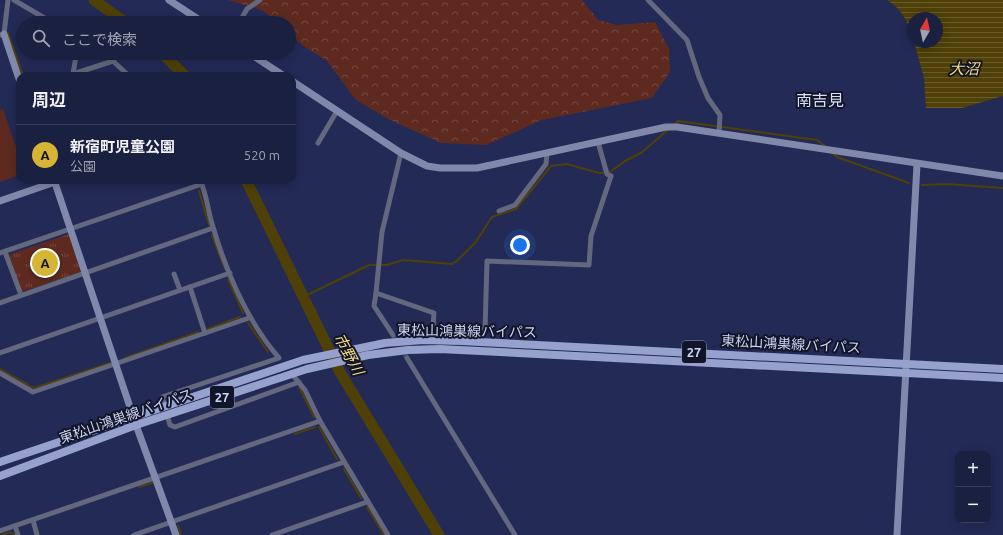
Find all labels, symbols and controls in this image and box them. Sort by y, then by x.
north arrow [907,12,943,48]
search box [16,16,296,60]
icon: search [30,27,52,49]
text: ここで検索 [62,31,137,48]
water label: 大沼 [949,60,981,77]
text: 周辺 [32,90,66,109]
district label: 南吉見 [796,91,844,109]
text: 新宿町児童公園 [70,138,175,155]
text: A [40,148,50,162]
text: 520 m [244,148,280,162]
text: 公園 [70,159,96,173]
your location [510,235,530,255]
pin: A [32,248,58,278]
street label: 東松山鴻巣線バイパス [397,322,537,340]
water label: 市野川 [331,330,368,380]
street label: 東松山鴻巣線バイパス [721,332,861,356]
road number: 27 [682,341,706,363]
street label: 東松山鴻巣線バイパス [57,386,195,446]
road number: 27 [210,386,234,408]
map controls [955,451,991,523]
button: + [955,451,991,487]
button: − [955,487,991,523]

